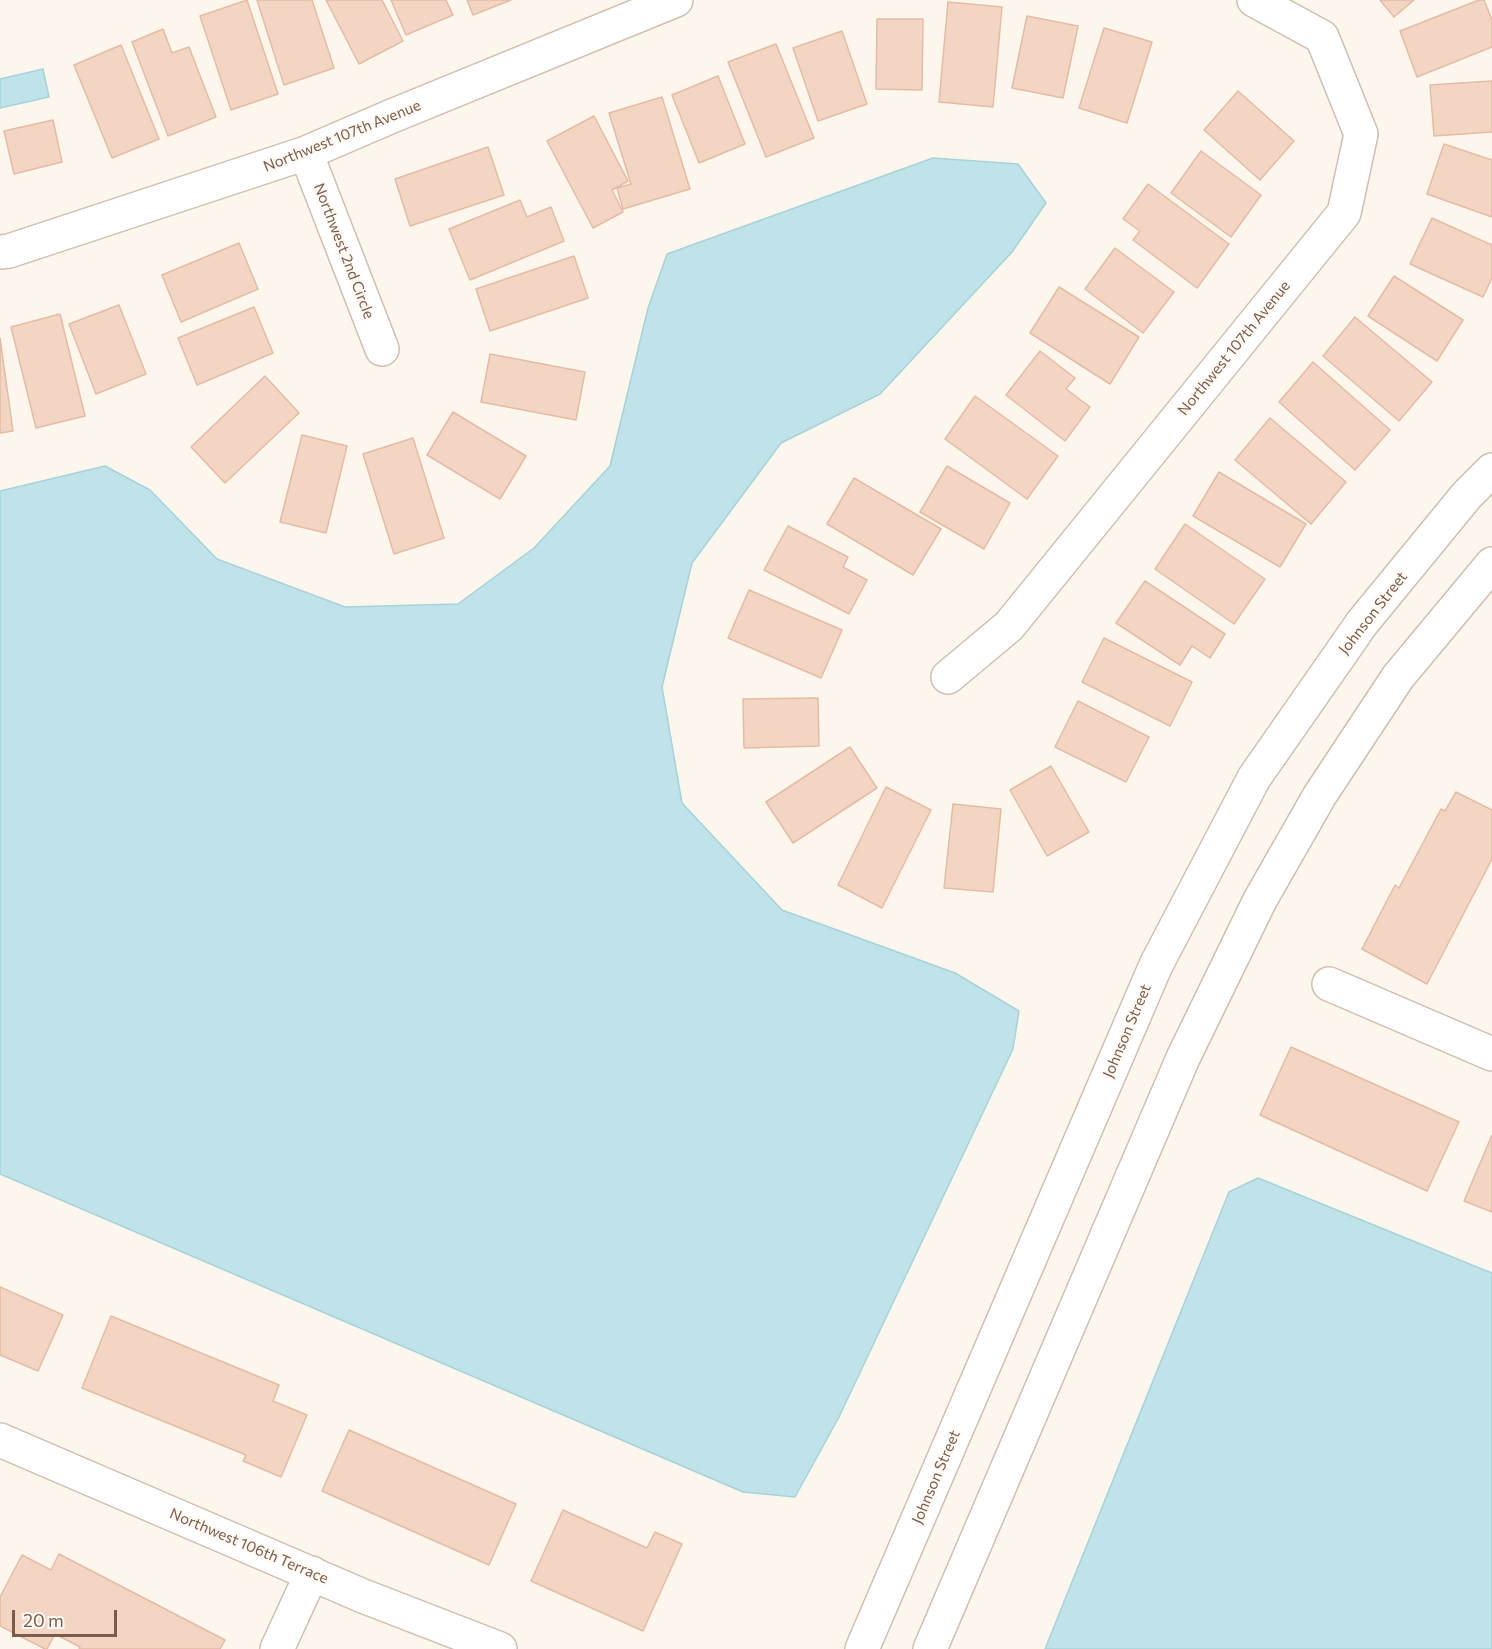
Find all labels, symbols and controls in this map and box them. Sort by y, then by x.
street label: Northwest 107th Avenue [261,96,423,176]
street label: Northwest 2nd Circle [310,181,378,321]
street label: Northwest 107th Avenue [1174,277,1294,419]
street label: Johnson Street [1335,568,1411,658]
street label: Johnson Street [1099,981,1155,1081]
street label: Johnson Street [908,1427,964,1527]
street label: Northwest 106th Terrace [167,1504,331,1588]
scale bar [15,1598,120,1636]
text: 20 m [23,1609,64,1631]

